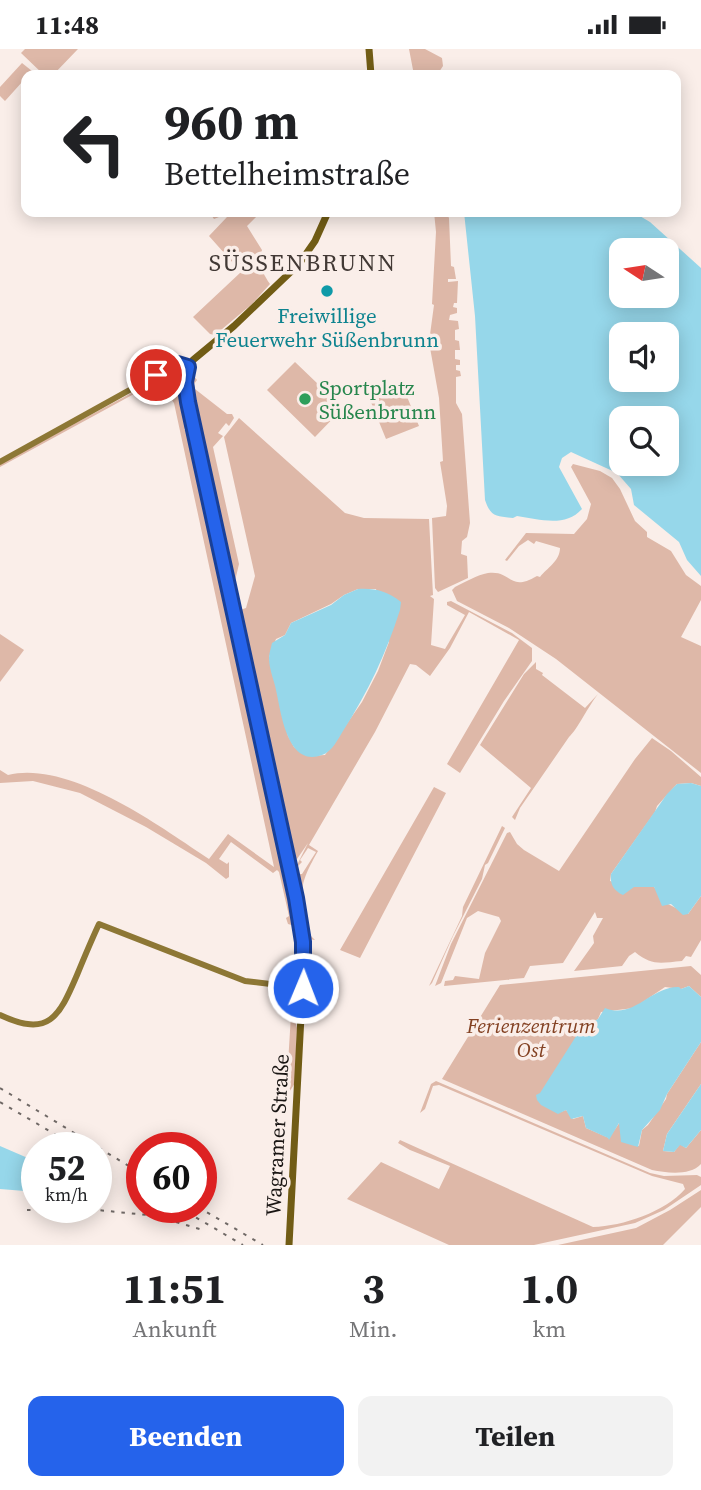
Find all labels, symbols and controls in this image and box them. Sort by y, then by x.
text: 11:48 [35,7,99,43]
text: 960 m [164,88,299,155]
icon: left [49,98,140,189]
text: Bettelheimstraße [164,152,410,196]
north arrow [609,238,679,308]
map controls [609,238,679,476]
district label: SÜSSENBRUNN [209,246,397,279]
marker: Freiwillige Feuerwehr Süßenbrunn [319,283,335,299]
place label: Freiwillige Feuerwehr Süßenbrunn [215,301,439,354]
button: sound [609,322,679,392]
pin [126,345,186,405]
icon: arrive [137,356,175,394]
place label: Sportplatz Süßenbrunn [319,373,437,426]
marker: Sportplatz Süßenbrunn [297,391,313,407]
button: search [609,406,679,476]
position arrow [266,951,340,1025]
park label: Ferienzentrum Ost [465,1011,596,1064]
street label: Wagramer Straße [258,1053,296,1217]
speed limit sign: 60 [126,1132,217,1223]
text: 52 [48,1144,85,1192]
text: km/h [45,1182,88,1207]
text: 11:51 [123,1259,226,1317]
text: 3 [362,1259,385,1317]
text: 1.0 [520,1259,578,1317]
text: Ankunft [133,1313,216,1345]
text: Min. [349,1313,397,1345]
text: km [533,1313,566,1345]
button: Beenden [28,1396,344,1476]
button: Teilen [358,1396,673,1476]

